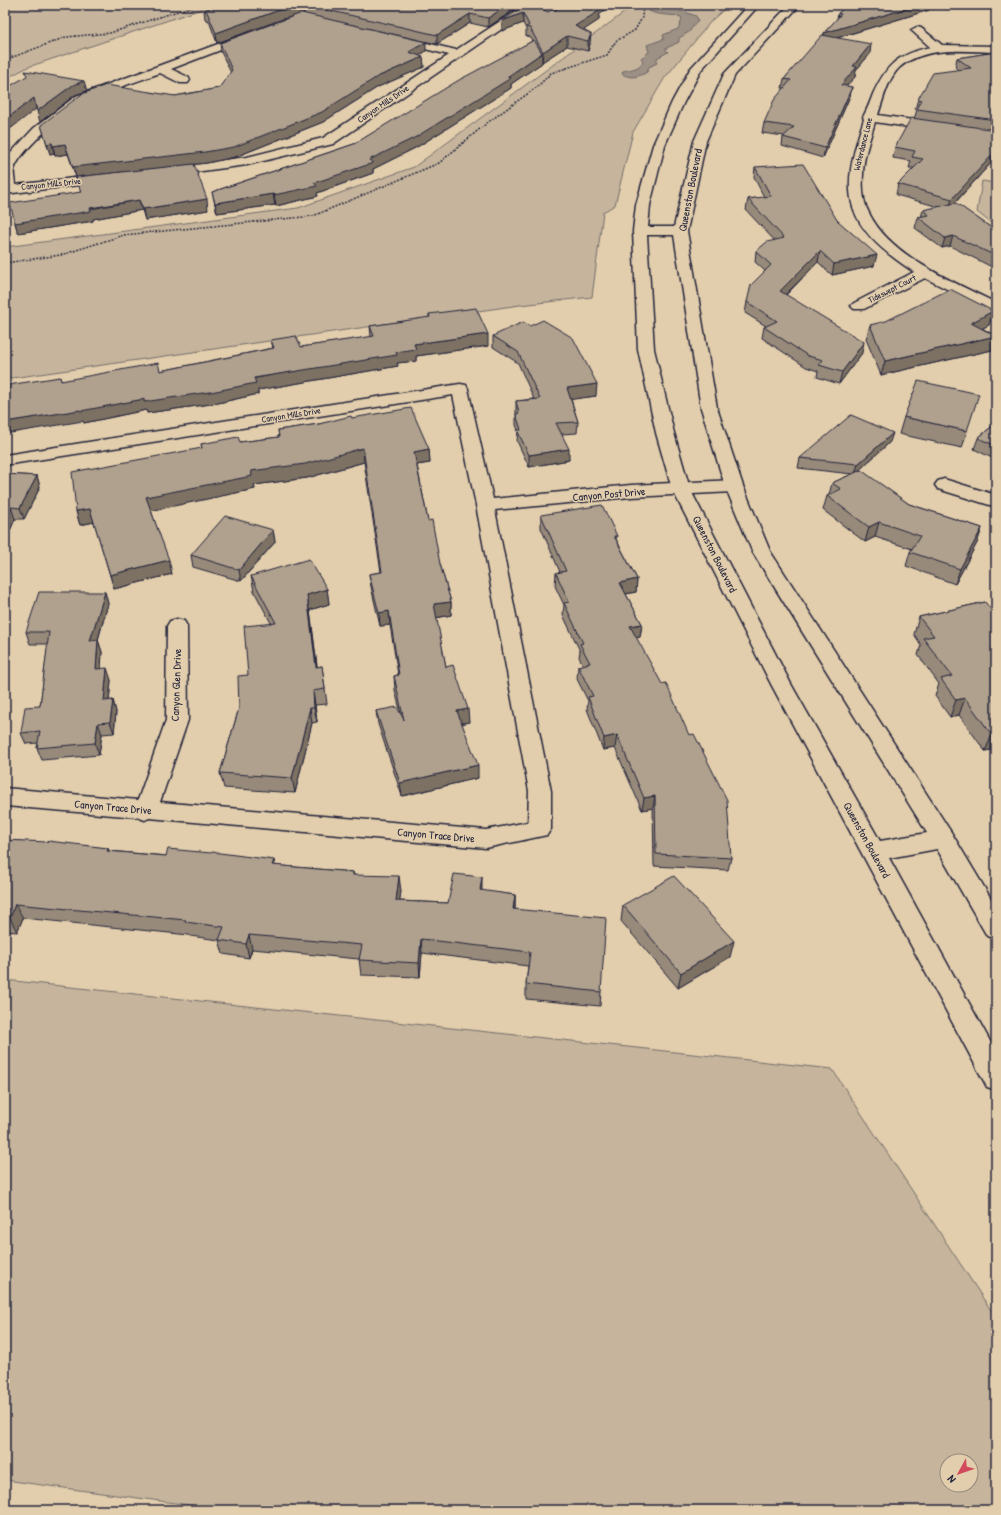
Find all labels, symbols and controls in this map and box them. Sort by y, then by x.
street label: Canyon Mills Drive [355,82,411,126]
street label: Waterdance Lane [851,116,875,172]
street label: Queenston Boulevard [675,147,705,233]
street label: Canyon Mills Drive [21,175,82,193]
street label: Tideswept Court [866,271,919,306]
street label: Canyon Mills Drive [261,404,322,426]
street label: Canyon Post Drive [572,484,647,504]
street label: Queenston Boulevard [690,513,741,595]
street label: Canyon Glen Drive [168,648,184,722]
street label: Canyon Trace Drive [74,797,153,817]
street label: Queenston Boulevard [840,800,894,881]
street label: Canyon Trace Drive [397,825,476,845]
north arrow [939,1453,979,1493]
text: N [944,1473,959,1486]

